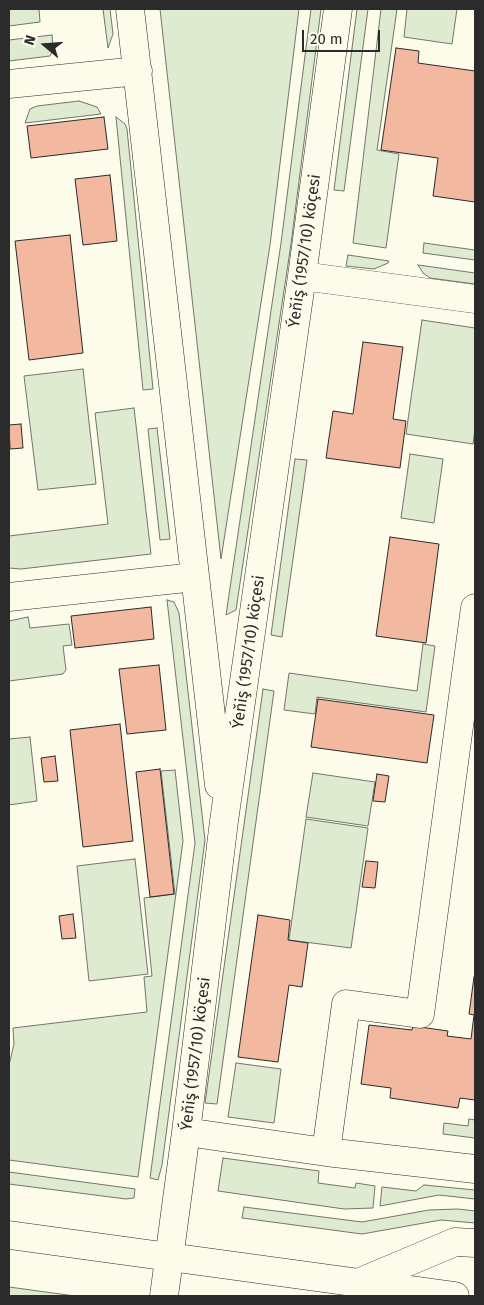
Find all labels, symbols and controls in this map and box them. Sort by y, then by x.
north arrow [20,20,70,70]
scale bar [304,20,382,52]
text: 20 m [310,30,343,48]
text: N [21,33,40,47]
street label: Ýeňiş (1957/10) köçesi [285,173,325,329]
street label: Ýeňiş (1957/10) köçesi [229,574,269,730]
street label: Ýeňiş (1957/10) köçesi [177,976,215,1132]

